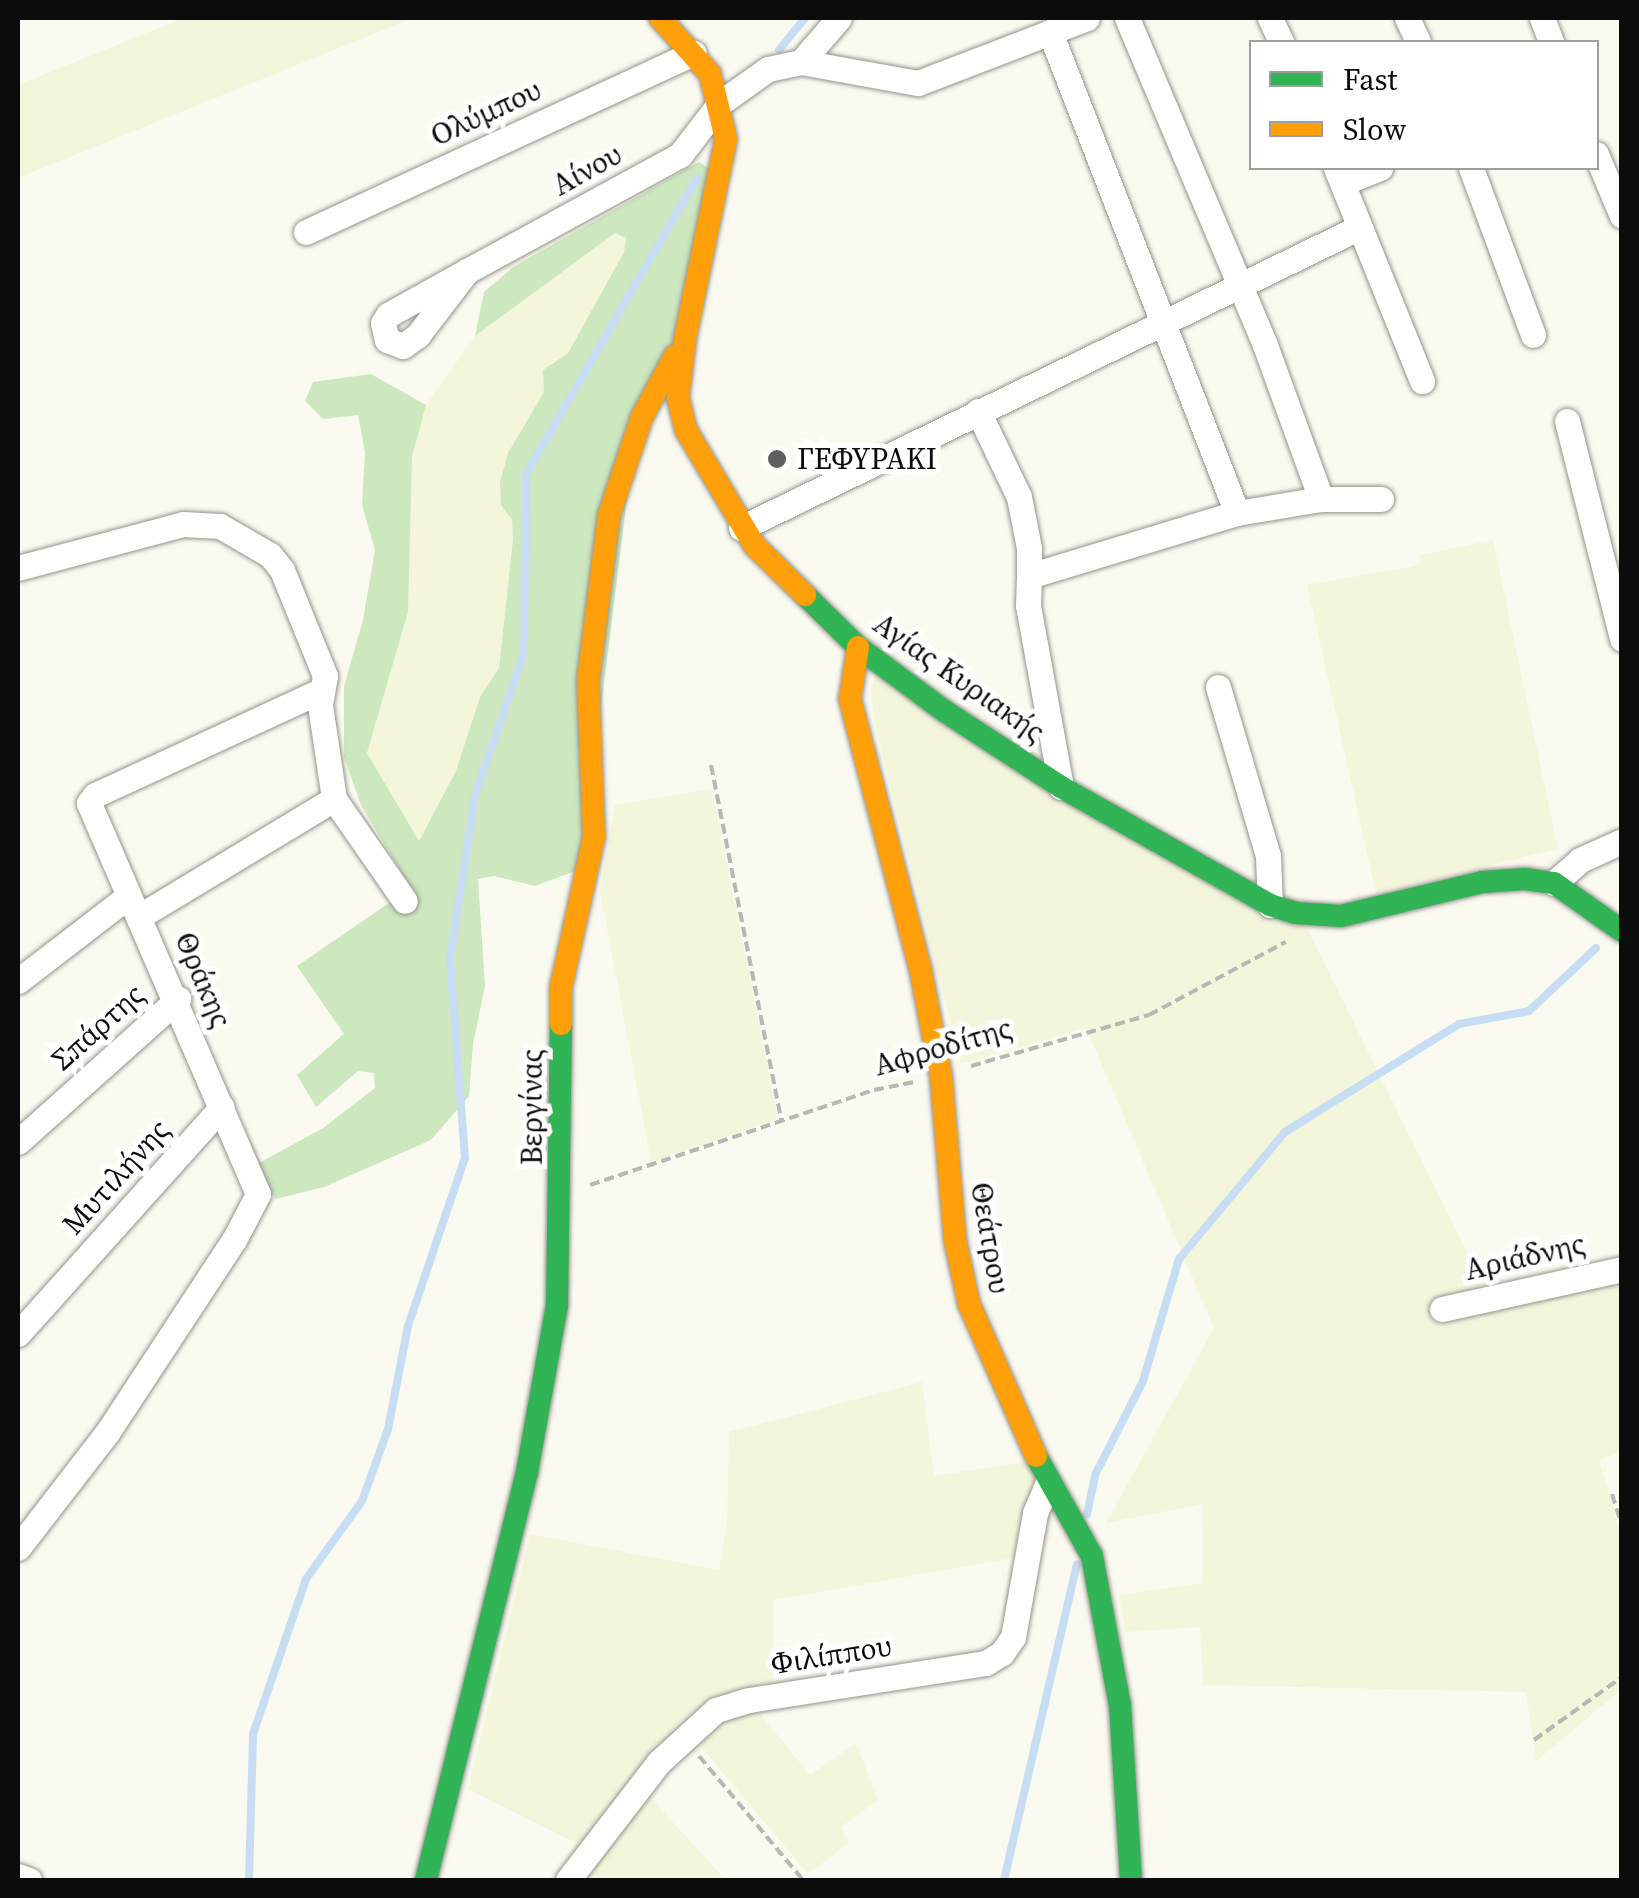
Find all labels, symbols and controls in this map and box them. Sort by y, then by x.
legend [1249,40,1599,170]
text: Fast [1343,59,1397,100]
street label: Ολύμπου [425,72,547,154]
text: Slow [1343,109,1406,150]
street label: Αίνου [546,136,628,204]
place label: ΓΕΦΥΡΑΚΙ [797,441,937,477]
marker: ΓΕΦΥΡΑΚΙ [766,448,788,470]
street label: Αγίας Κυριακής [866,606,1052,750]
street label: Θράκης [167,927,239,1033]
street label: Σπάρτης [44,976,152,1078]
street label: Αφροδίτης [870,1010,1016,1084]
street label: Βεργίνας [514,1049,550,1165]
street label: Μυτιλήνης [55,1112,177,1242]
street label: Θεάτρου [963,1180,1017,1296]
street label: Αριάδνης [1461,1226,1589,1288]
street label: Φιλίππου [768,1628,894,1682]

